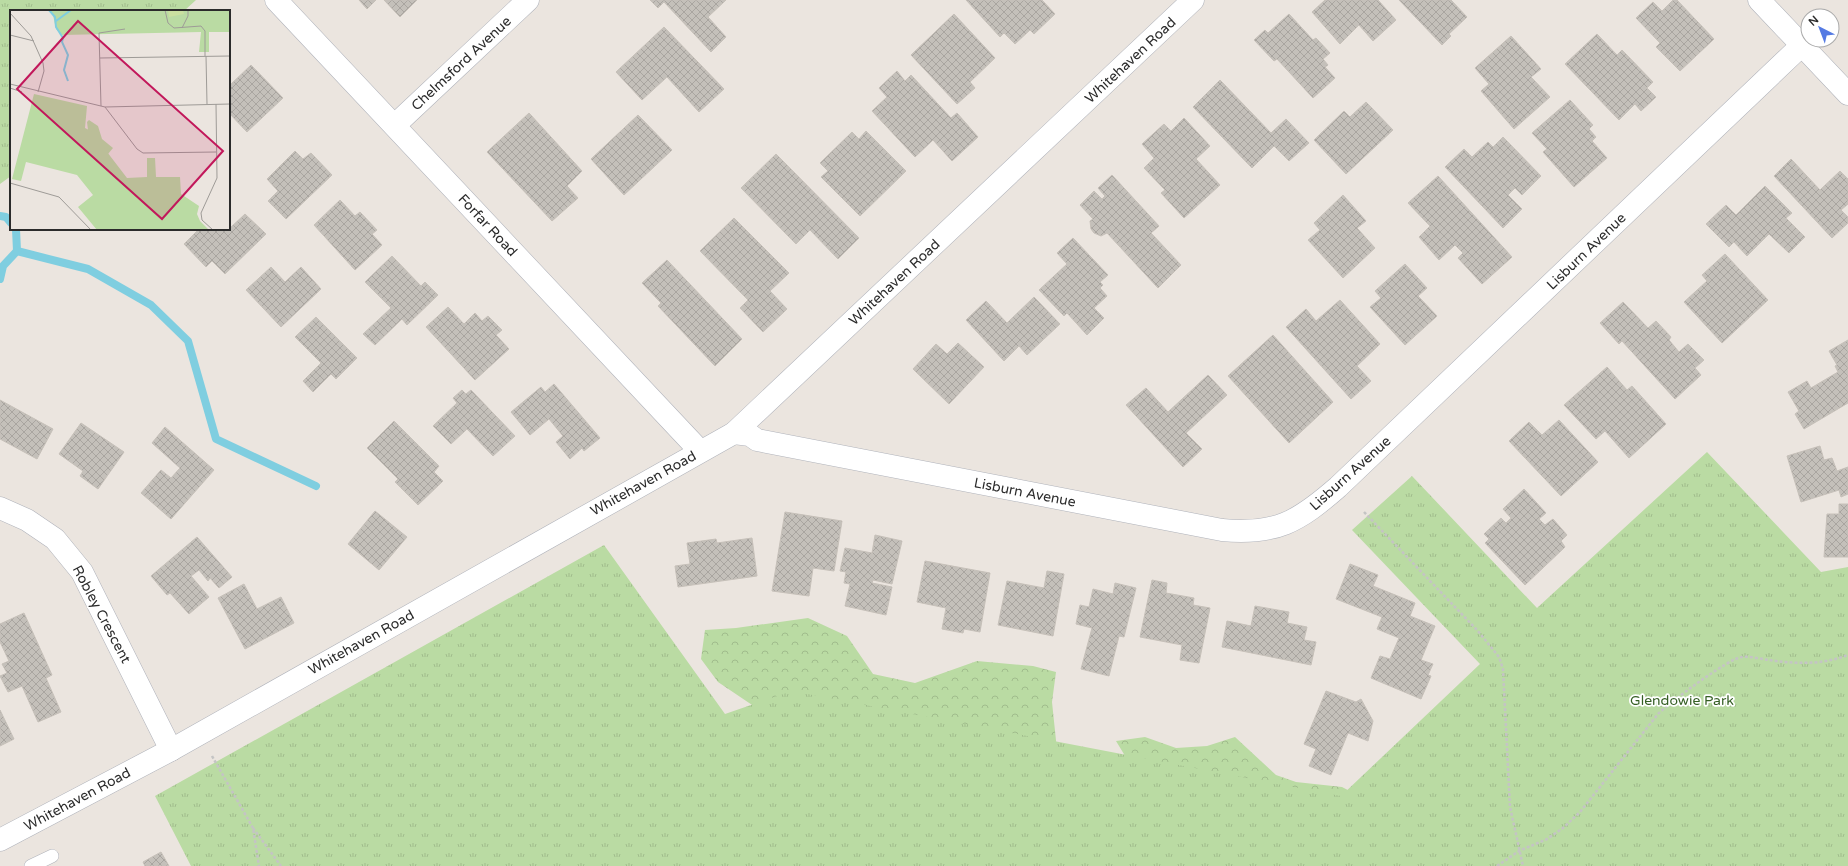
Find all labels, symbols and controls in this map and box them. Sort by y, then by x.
north arrow [1800,8,1840,48]
inset map [10,10,230,230]
street label: Chelmsford Avenue [408,13,515,114]
text: N [1806,13,1821,29]
street label: Whitehaven Road [1081,14,1179,107]
street label: Forfar Road [454,191,521,260]
street label: Lisburn Avenue [1543,209,1629,293]
street label: Whitehaven Road [845,236,943,329]
street label: Lisburn Avenue [1306,432,1394,514]
street label: Whitehaven Road [587,447,699,520]
street label: Lisburn Avenue [973,474,1077,511]
street label: Robley Crescent [69,562,135,667]
street label: Whitehaven Road [305,606,417,679]
park label: Glendowie Park [1630,692,1734,709]
street label: Whitehaven Road [21,764,133,835]

